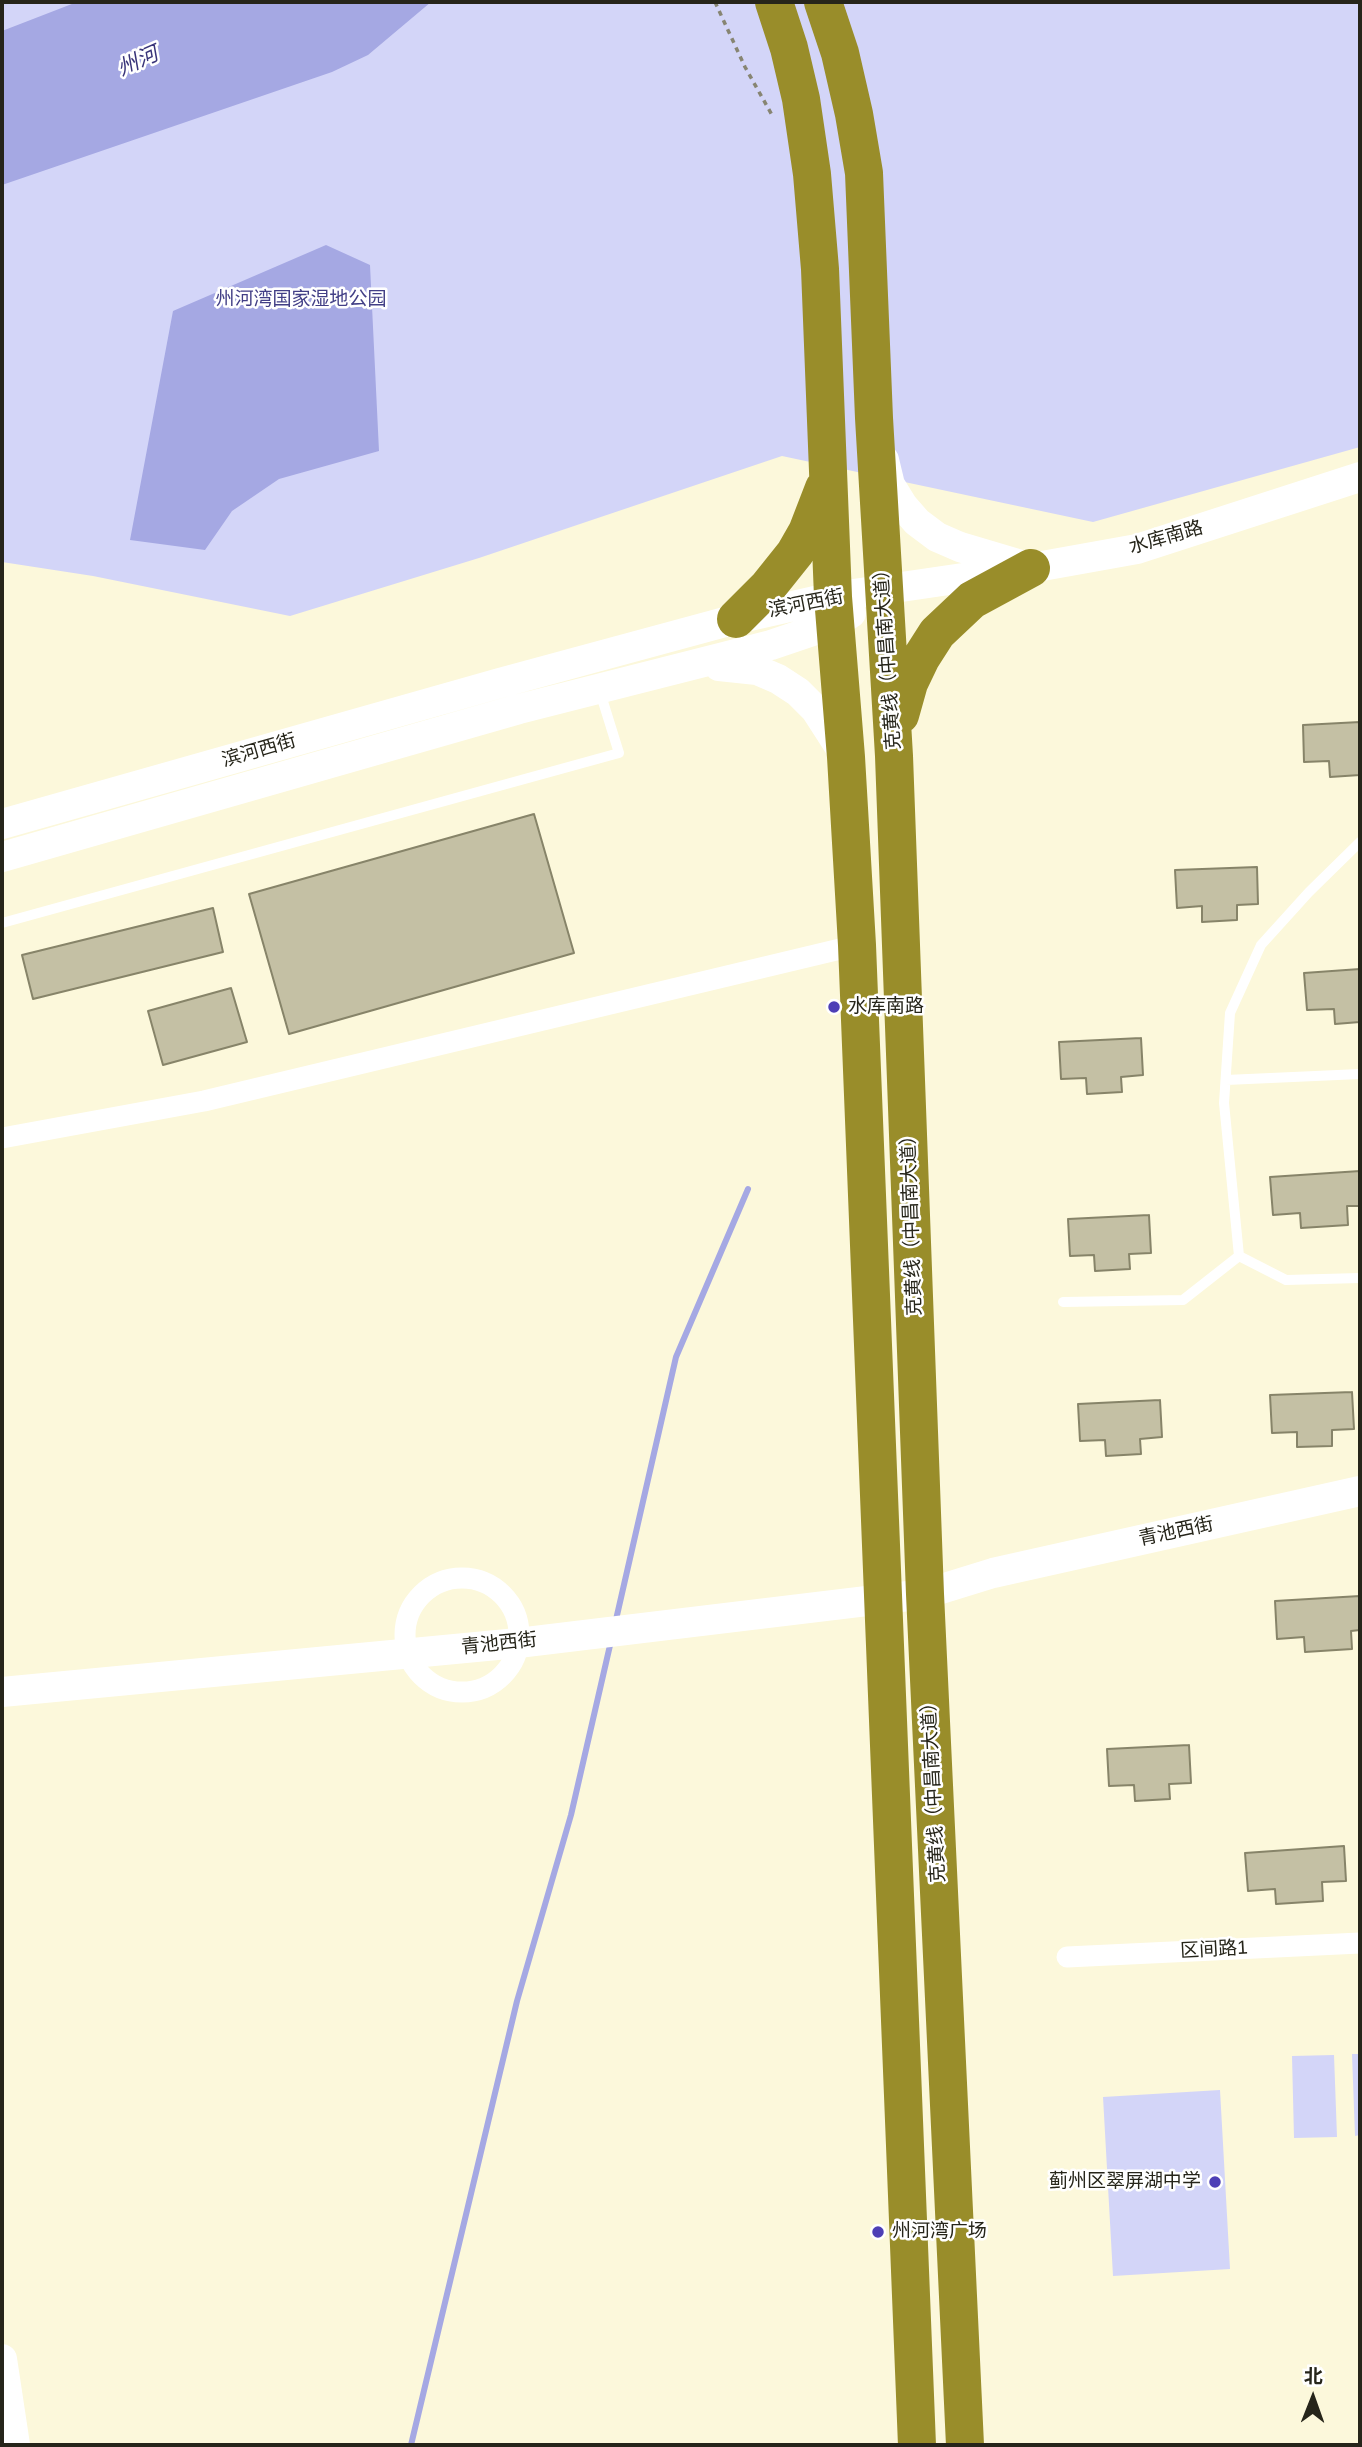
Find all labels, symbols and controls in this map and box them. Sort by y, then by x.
water label: 州河 [114,42,162,82]
park label: 州河湾国家湿地公园 [216,289,386,311]
street label: 水库南路 [1126,517,1206,559]
street label: 克黄线（中昌南大道） [870,559,906,751]
street label: 滨河西街 [767,586,845,622]
street label: 滨河西街 [219,730,299,772]
place label: 水库南路 [848,996,924,1018]
marker: 水库南路 [826,999,842,1015]
street label: 克黄线（中昌南大道） [897,1126,927,1316]
street label: 青池西街 [1136,1513,1216,1551]
street label: 青池西街 [460,1629,538,1659]
street label: 克黄线（中昌南大道） [918,1693,950,1883]
street label: 区间路1 [1180,1937,1248,1963]
place label: 蓟州区翠屏湖中学 [1049,2171,1201,2193]
marker: 蓟州区翠屏湖中学 [1207,2174,1223,2190]
place label: 州河湾广场 [892,2221,987,2243]
marker: 州河湾广场 [870,2224,886,2240]
north arrow [1278,2363,1348,2433]
text: 北 [1304,2366,1323,2387]

